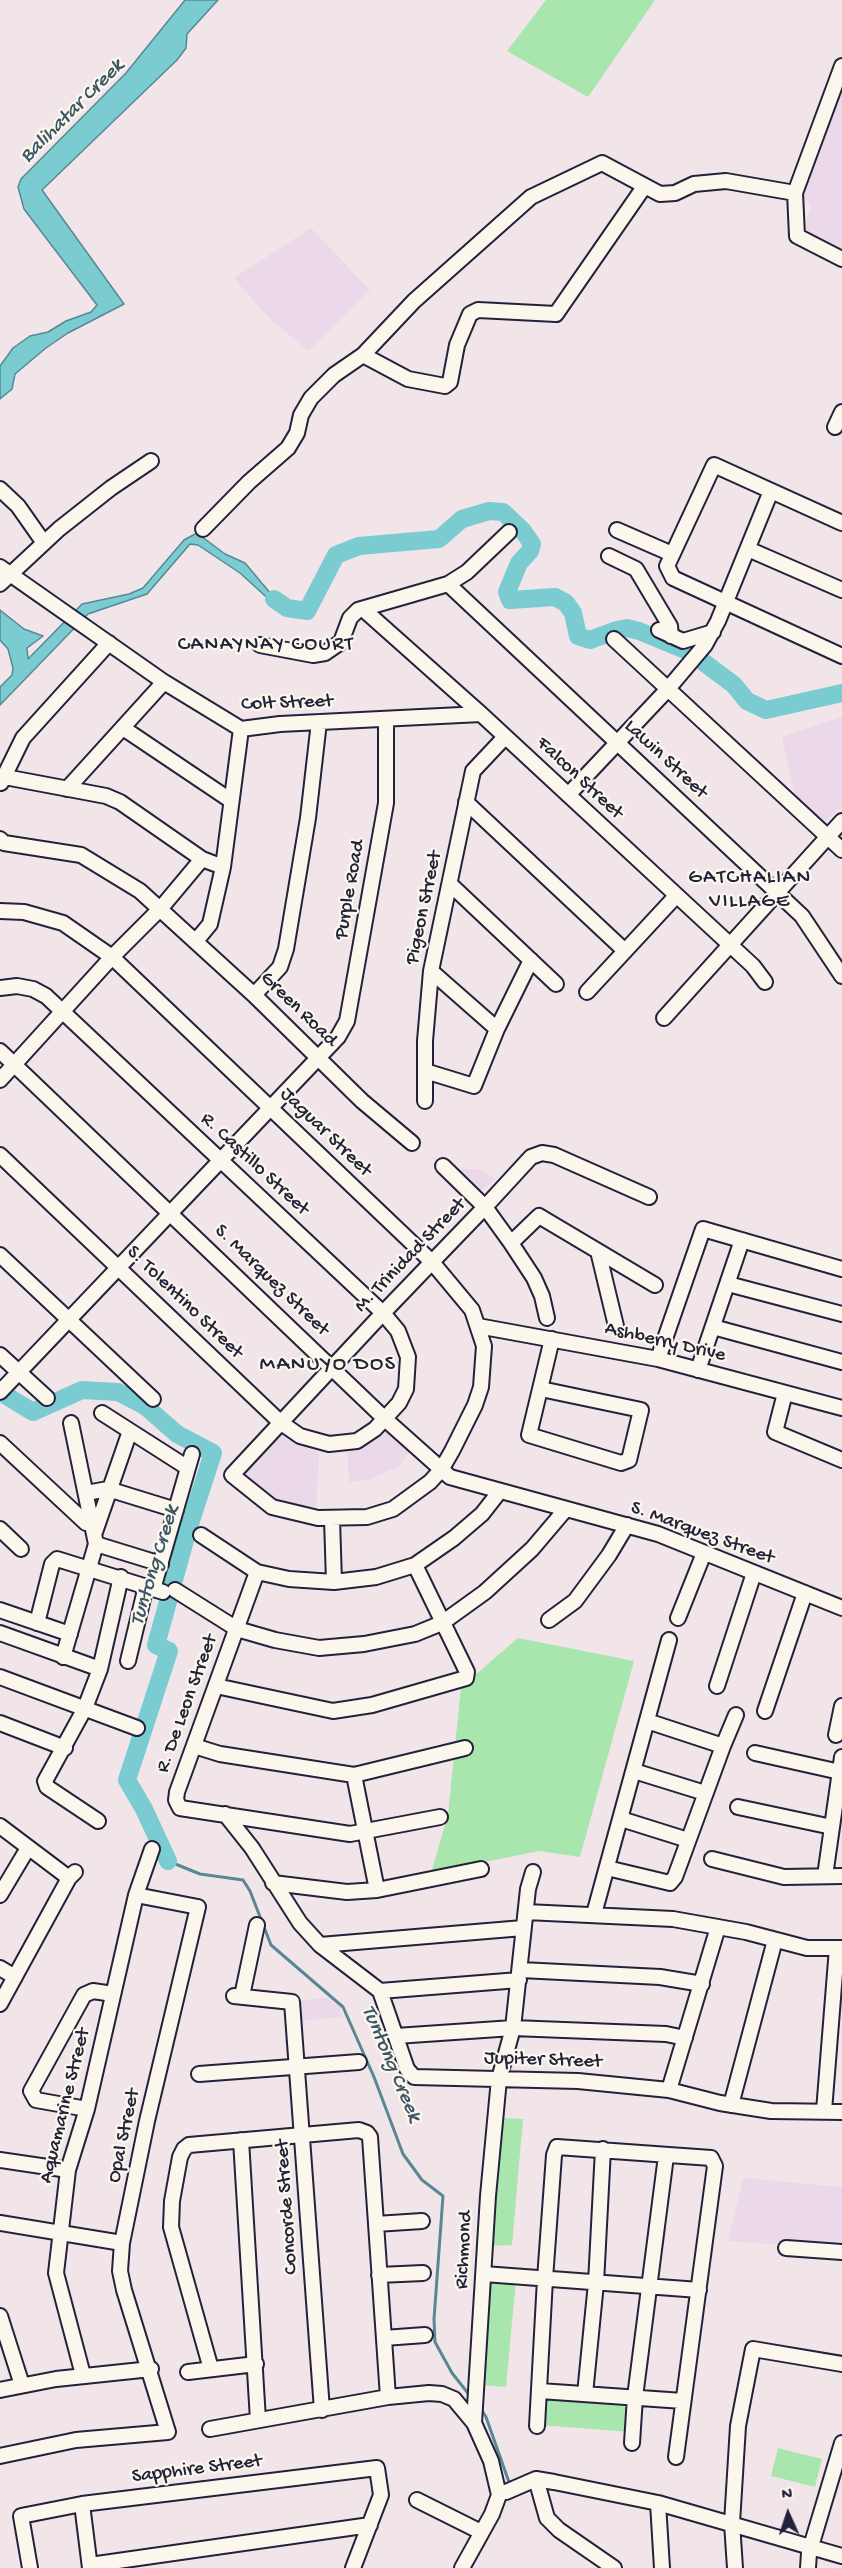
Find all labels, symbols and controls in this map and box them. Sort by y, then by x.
water label: Balihatar Creek [16,55,130,169]
district label: CANAYNAY COURT [178,633,354,659]
street label: Colt Street [241,690,333,718]
street label: Lawin Street [618,715,712,805]
street label: Falcon Street [530,733,628,825]
street label: Purple Road [330,838,372,942]
street label: Pigeon Street [401,849,449,967]
district label: GATCHALIAN VILLAGE [688,866,812,916]
street label: Green Road [254,967,342,1053]
street label: Jaguar Street [274,1083,376,1183]
street label: R. Castillo Street [194,1108,314,1222]
street label: M. Trinidad Street [350,1194,472,1318]
street label: S. Marquez Street [208,1220,334,1342]
street label: S. Tolentino Street [121,1241,247,1365]
street label: Ashberry Drive [602,1317,728,1369]
district label: MANUYO DOS [260,1353,396,1379]
street label: S. Marquez Street [627,1497,777,1571]
water label: Tuntong Creek [126,1503,186,1629]
street label: R. De Leon Street [152,1632,224,1776]
water label: Tuntong Creek [354,2002,426,2126]
street label: Aquamarine Street [35,2026,97,2186]
street label: Jupiter Street [484,2047,602,2075]
street label: Opal Street [103,2087,147,2185]
street label: Concorde Street [271,2139,305,2275]
street label: Richmond [451,2210,479,2290]
street label: Sapphire Street [131,2450,263,2490]
north arrow [758,2484,818,2544]
text: N [781,2486,793,2505]

